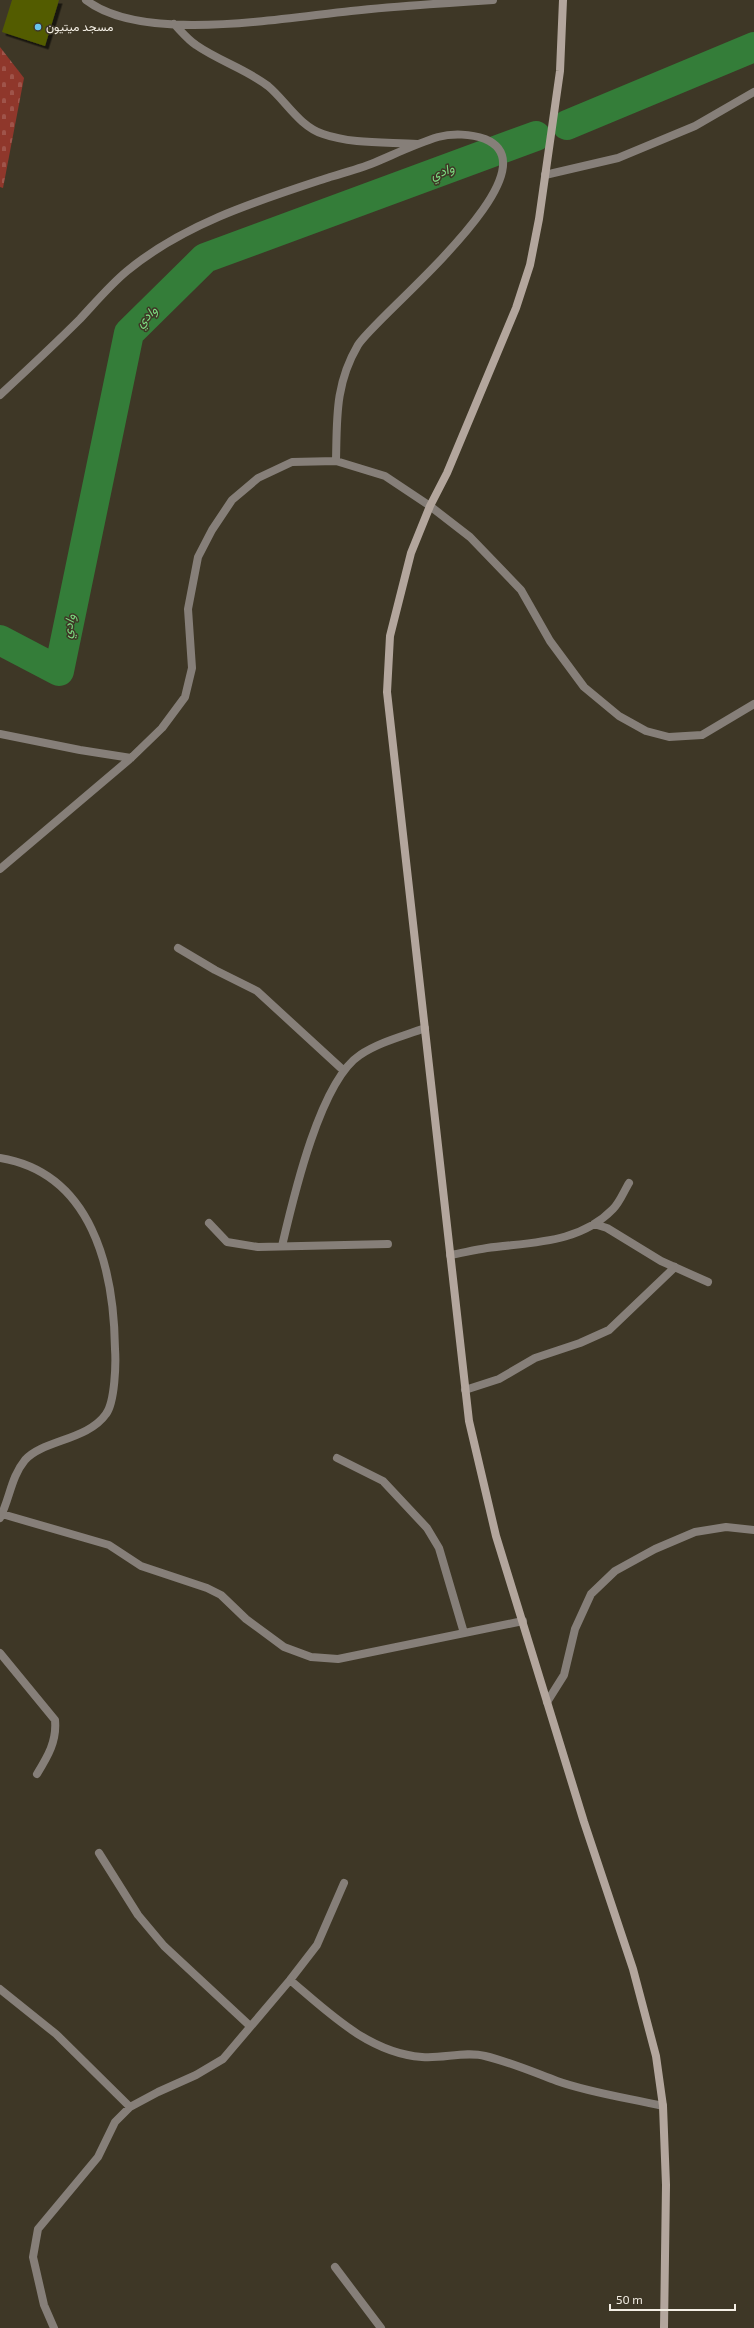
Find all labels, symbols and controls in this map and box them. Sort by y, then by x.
place label: مسجد ميتيون [46,19,113,35]
marker: مسجد ميتيون [33,22,43,32]
water label: وادي [428,159,457,185]
water label: وادي [132,302,162,332]
water label: وادي [58,612,81,640]
scale bar [610,2286,735,2312]
text: 50 m [616,2292,643,2306]

